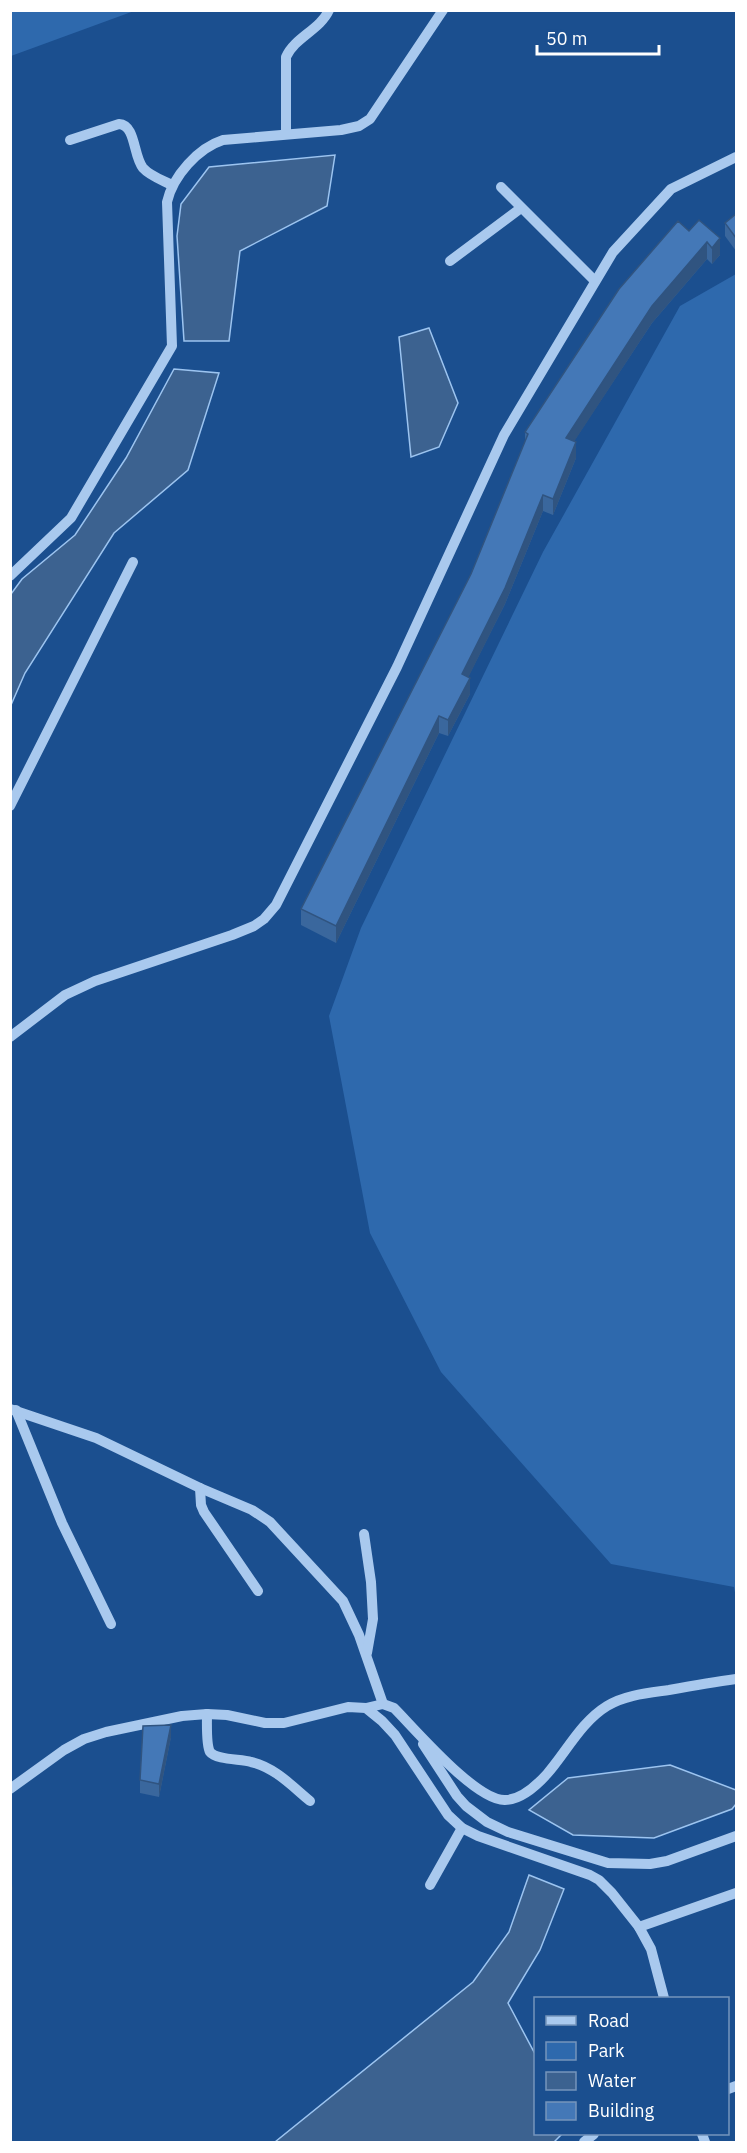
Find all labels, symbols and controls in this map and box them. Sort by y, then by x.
scale bar [537,18,658,56]
text: 50 m [546,27,588,50]
legend [534,1997,729,2135]
text: Road [588,2009,629,2032]
text: Park [588,2039,625,2062]
text: Water [588,2069,637,2092]
text: Building [588,2099,655,2122]

